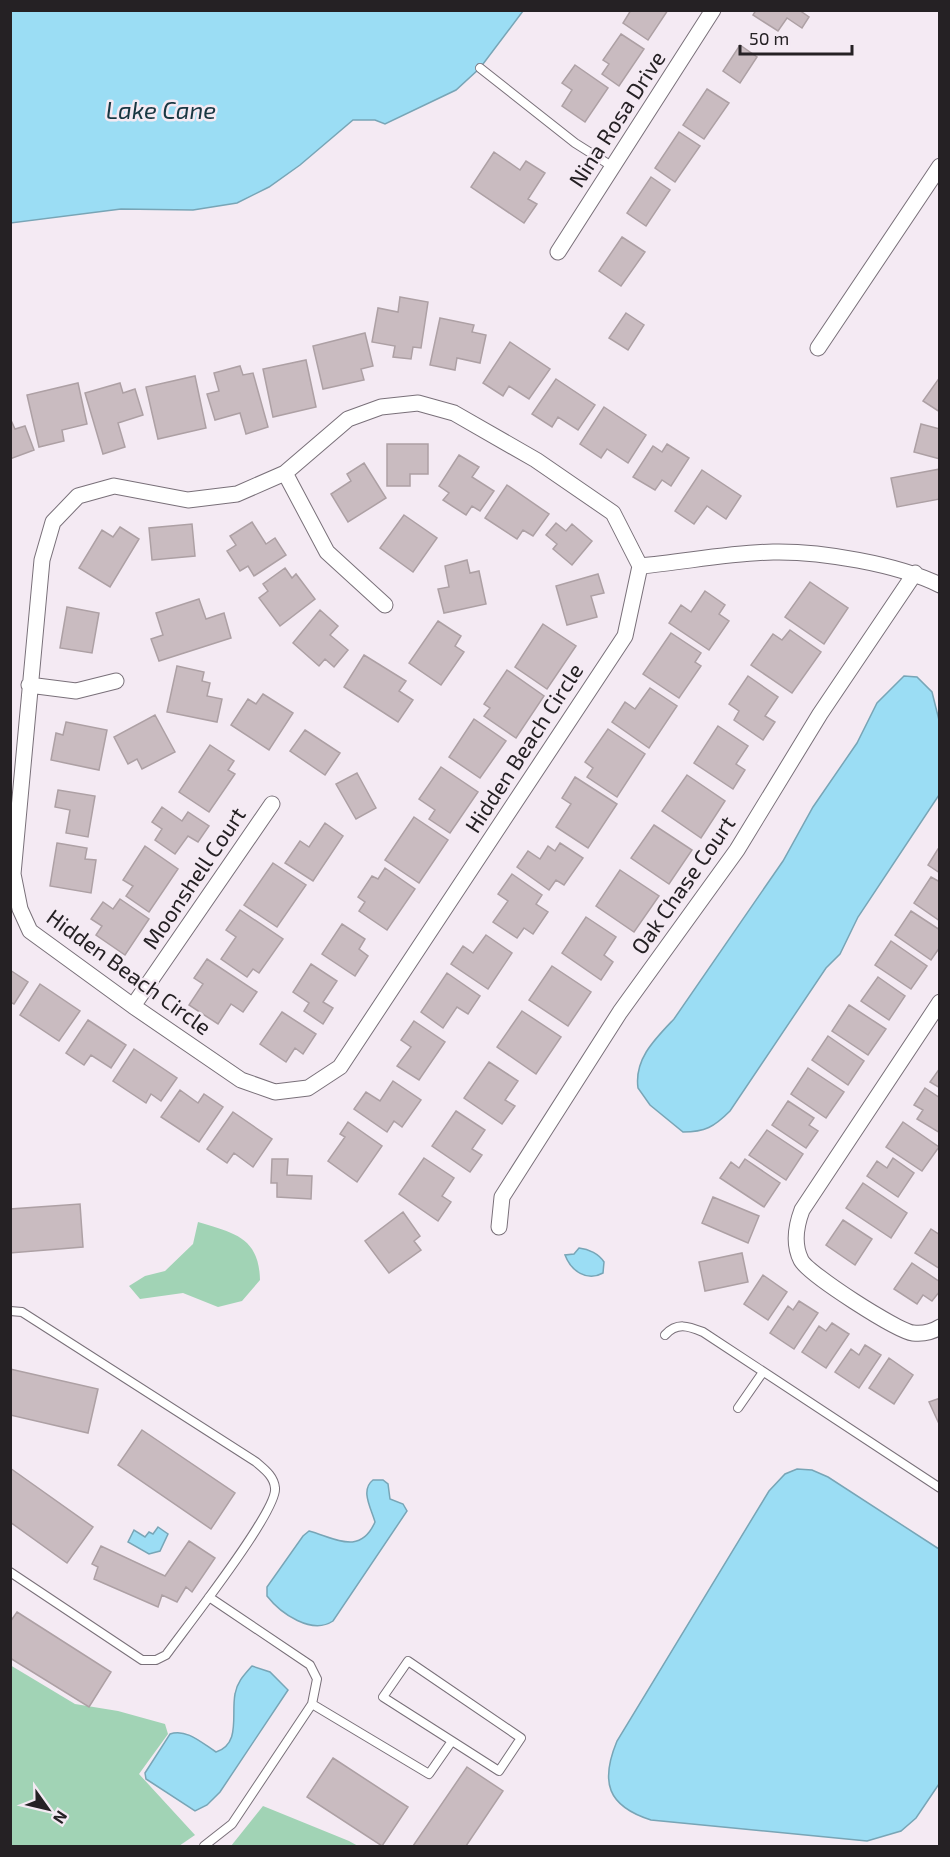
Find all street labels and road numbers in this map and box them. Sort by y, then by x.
street label: Nina Rosa Drive [562,45,670,191]
street label: Hidden Beach Circle [459,658,588,837]
street label: Moonshell Court [136,802,250,953]
street label: Oak Chase Court [625,810,740,959]
street label: Hidden Beach Circle [42,903,217,1039]

